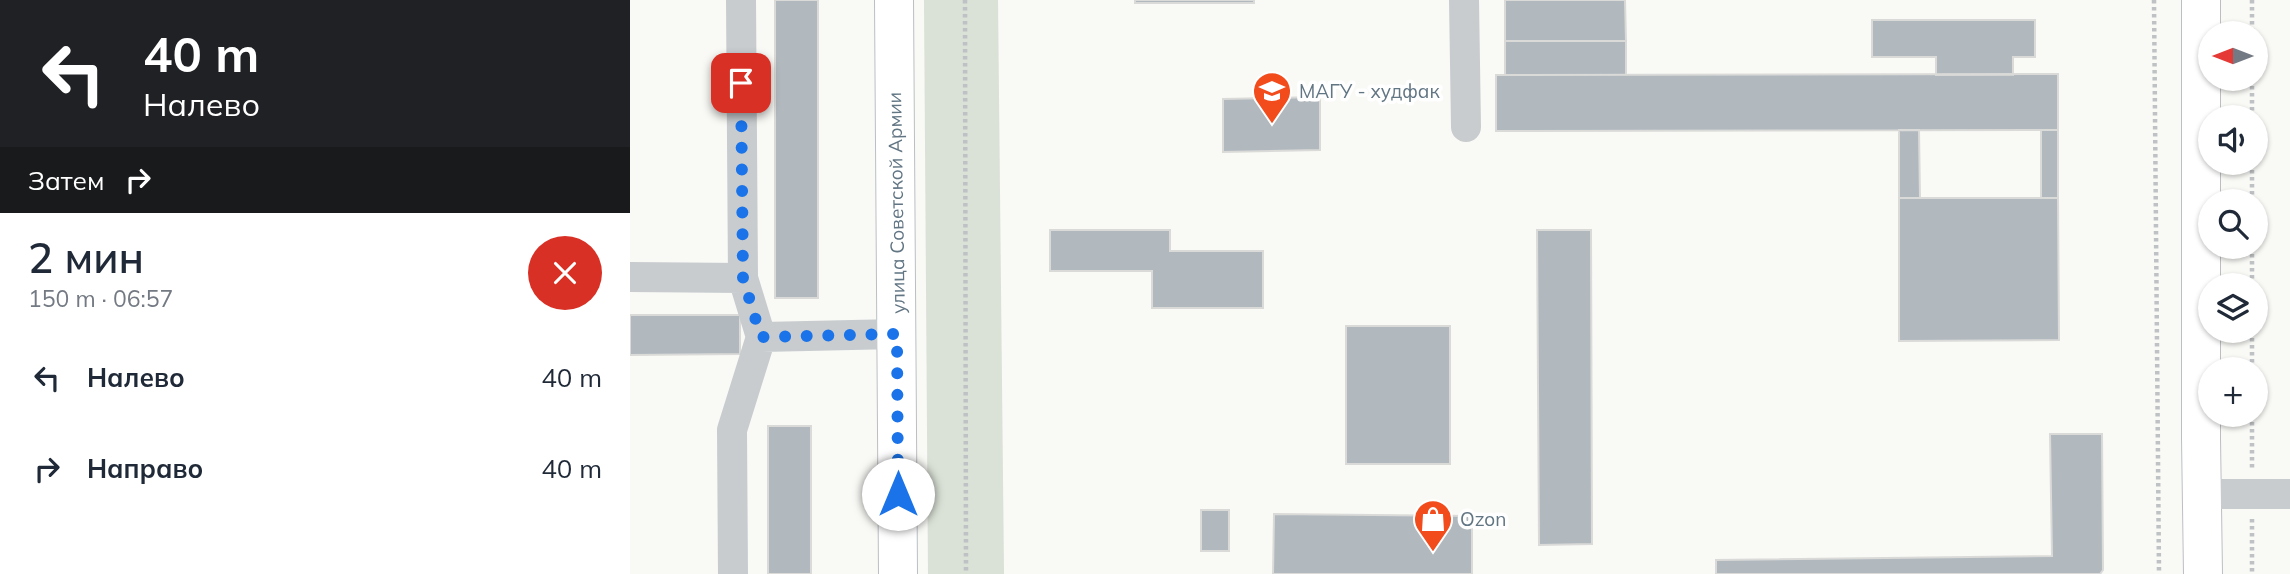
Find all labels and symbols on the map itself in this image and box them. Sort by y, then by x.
north arrow [2198,21,2268,91]
pin [711,53,771,113]
school or university icon: МАГУ - худфак [1251,70,1293,125]
place label: МАГУ - худфак [1299,79,1440,103]
street label: улица Советской Армии [882,92,910,314]
position arrow [861,457,935,531]
shop icon: Ozon [1412,498,1454,553]
place label: Ozon [1460,507,1506,531]

